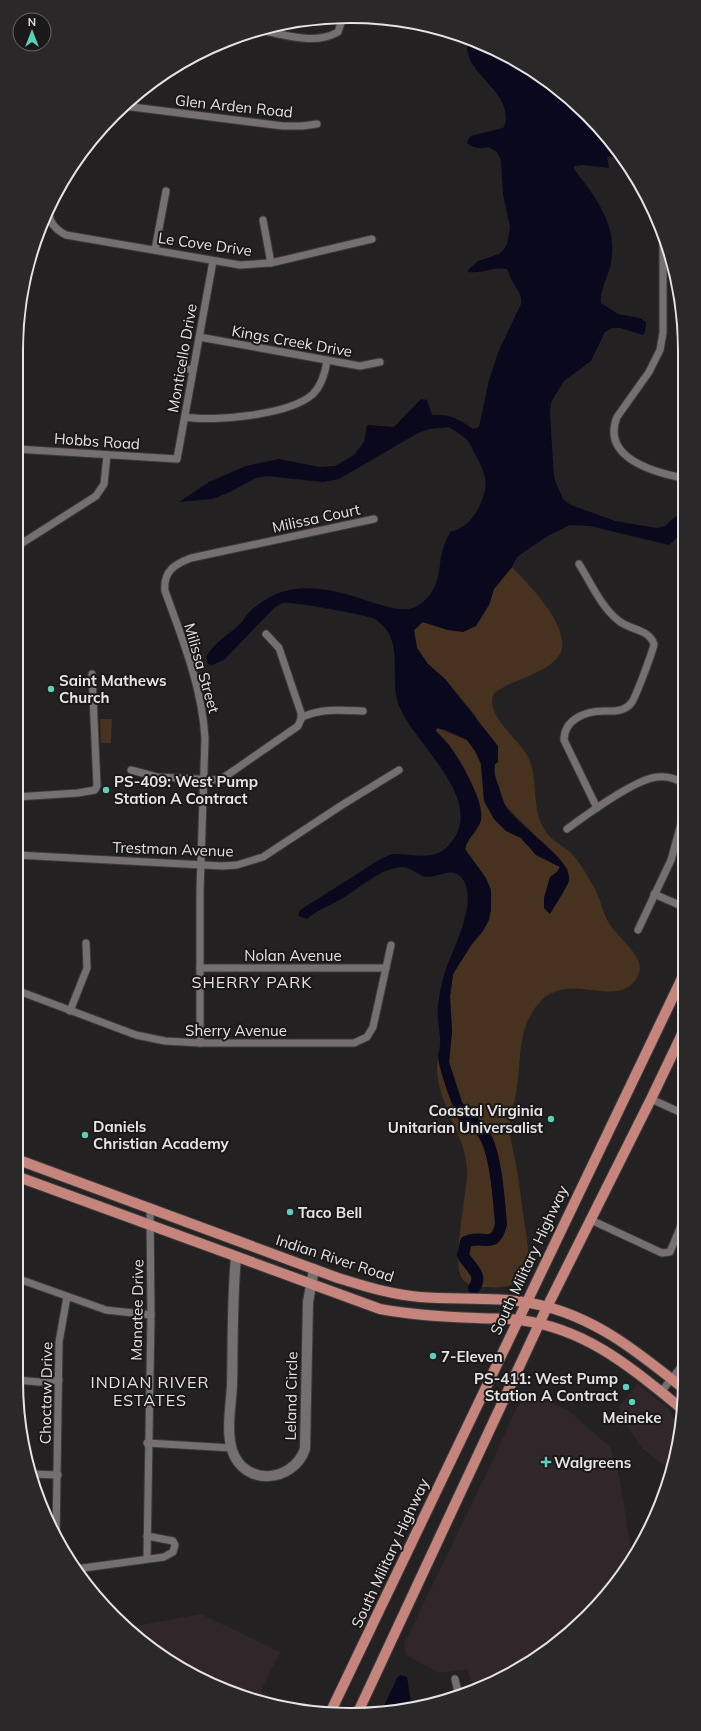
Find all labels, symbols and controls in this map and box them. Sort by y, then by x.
north arrow [12,12,52,52]
text: N [28,15,36,29]
street label: Glen Arden Road [174,90,294,122]
street label: Le Cove Drive [157,228,253,260]
street label: Monticello Drive [163,302,201,414]
street label: Kings Creek Drive [230,321,354,361]
street label: Hobbs Road [53,429,141,453]
street label: Milissa Court [270,499,362,537]
street label: Milissa Street [180,621,224,715]
place label: Saint Mathews Church [59,671,167,707]
marker: Saint Mathews Church [46,684,56,694]
place label: PS-409: West Pump Station A Contract [114,772,258,808]
marker: PS-409: West Pump Station A Contract [101,785,111,795]
street label: Trestman Avenue [112,837,234,861]
street label: Nolan Avenue [244,946,342,965]
district label: SHERRY PARK [192,972,312,992]
street label: Sherry Avenue [185,1021,287,1040]
place label: Coastal Virginia Unitarian Universalist [388,1101,543,1137]
marker: Coastal Virginia Unitarian Universalist [546,1114,556,1124]
place label: Daniels Christian Academy [93,1117,230,1153]
marker: Daniels Christian Academy [80,1130,90,1140]
street label: South Military Highway [486,1182,572,1338]
place label: Taco Bell [298,1203,362,1222]
marker: Taco Bell [285,1207,295,1217]
street label: Indian River Road [274,1230,396,1286]
street label: Manatee Drive [127,1259,147,1361]
street label: Choctaw Drive [36,1342,56,1444]
place label: 7-Eleven [441,1347,503,1366]
street label: Leland Circle [281,1351,301,1441]
marker: 7-Eleven [428,1351,438,1361]
place label: PS-411: West Pump Station A Contract [474,1369,618,1405]
district label: INDIAN RIVER ESTATES [91,1372,209,1410]
marker: PS-411: West Pump Station A Contract [621,1382,631,1392]
marker: Meineke [627,1397,637,1407]
place label: Meineke [603,1408,661,1427]
place label: Walgreens [554,1453,631,1472]
marker: Walgreens [541,1457,551,1467]
street label: South Military Highway [347,1475,433,1631]

